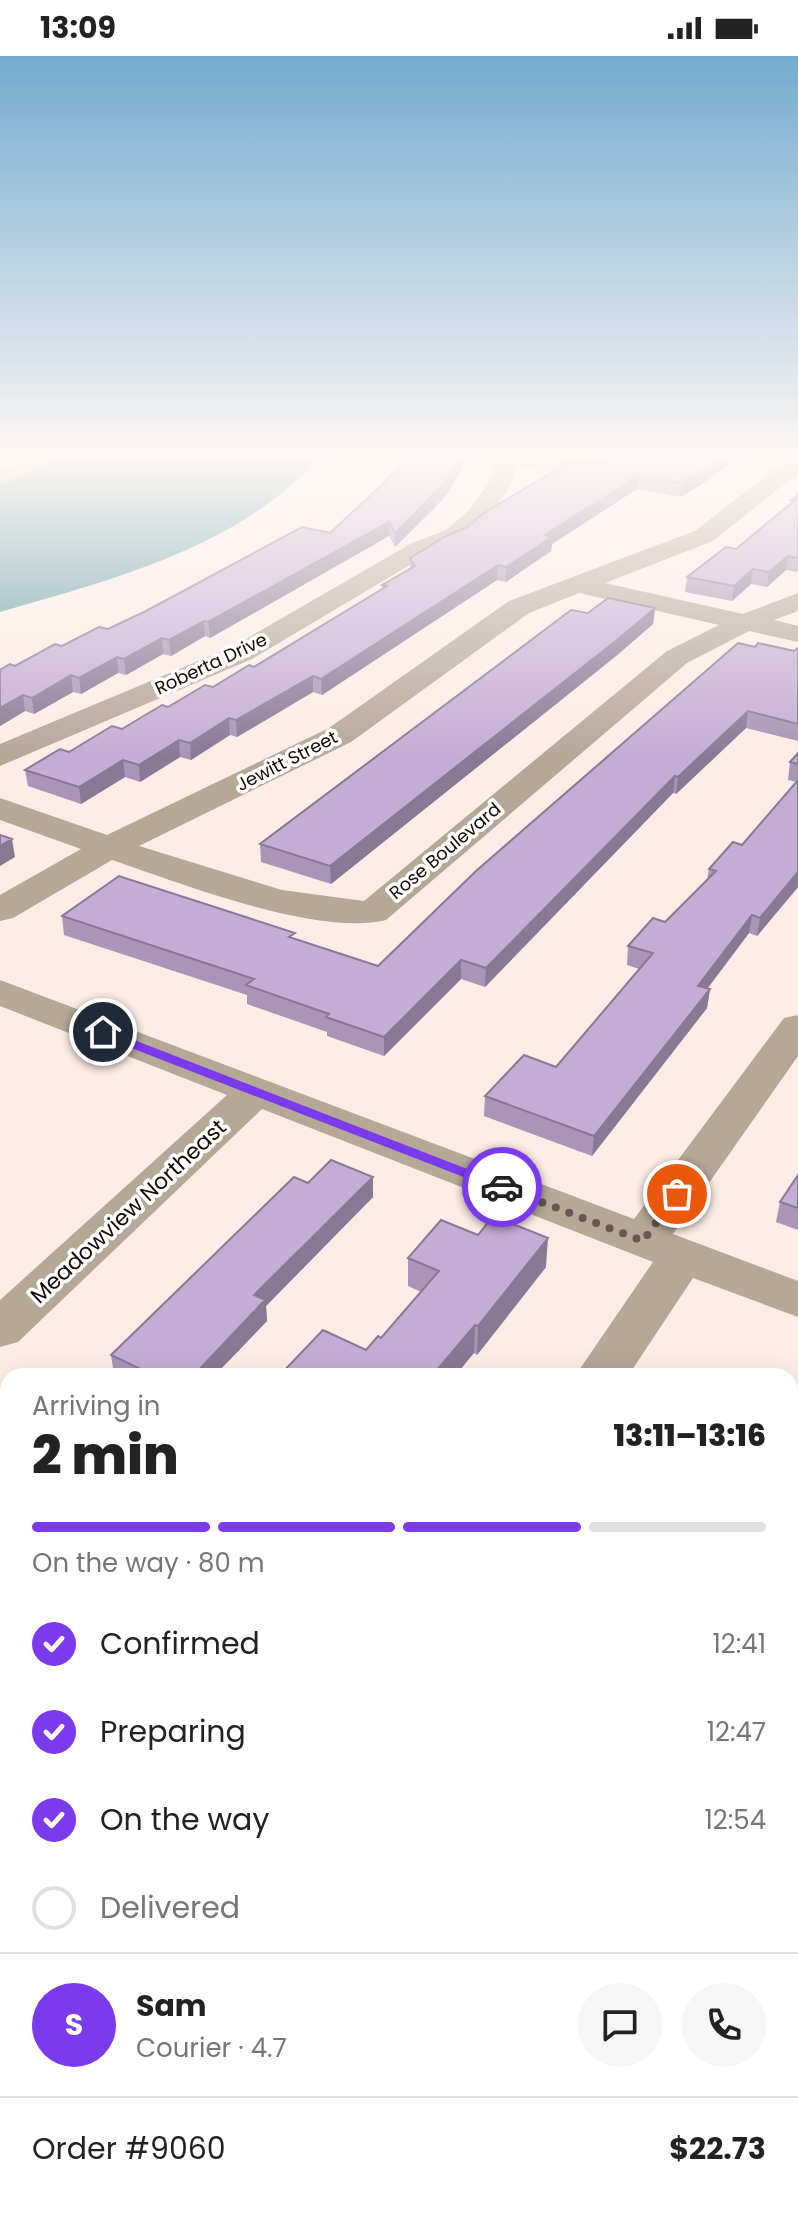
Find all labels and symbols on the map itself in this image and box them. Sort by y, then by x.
street label: Roberta Drive [151,627,271,700]
street label: Jewitt Street [232,724,342,797]
street label: Rose Boulevard [384,796,506,905]
pin [69,998,137,1066]
street label: Meadowview Northeast [24,1112,233,1311]
courier [462,1147,542,1227]
pin [643,1160,711,1228]

